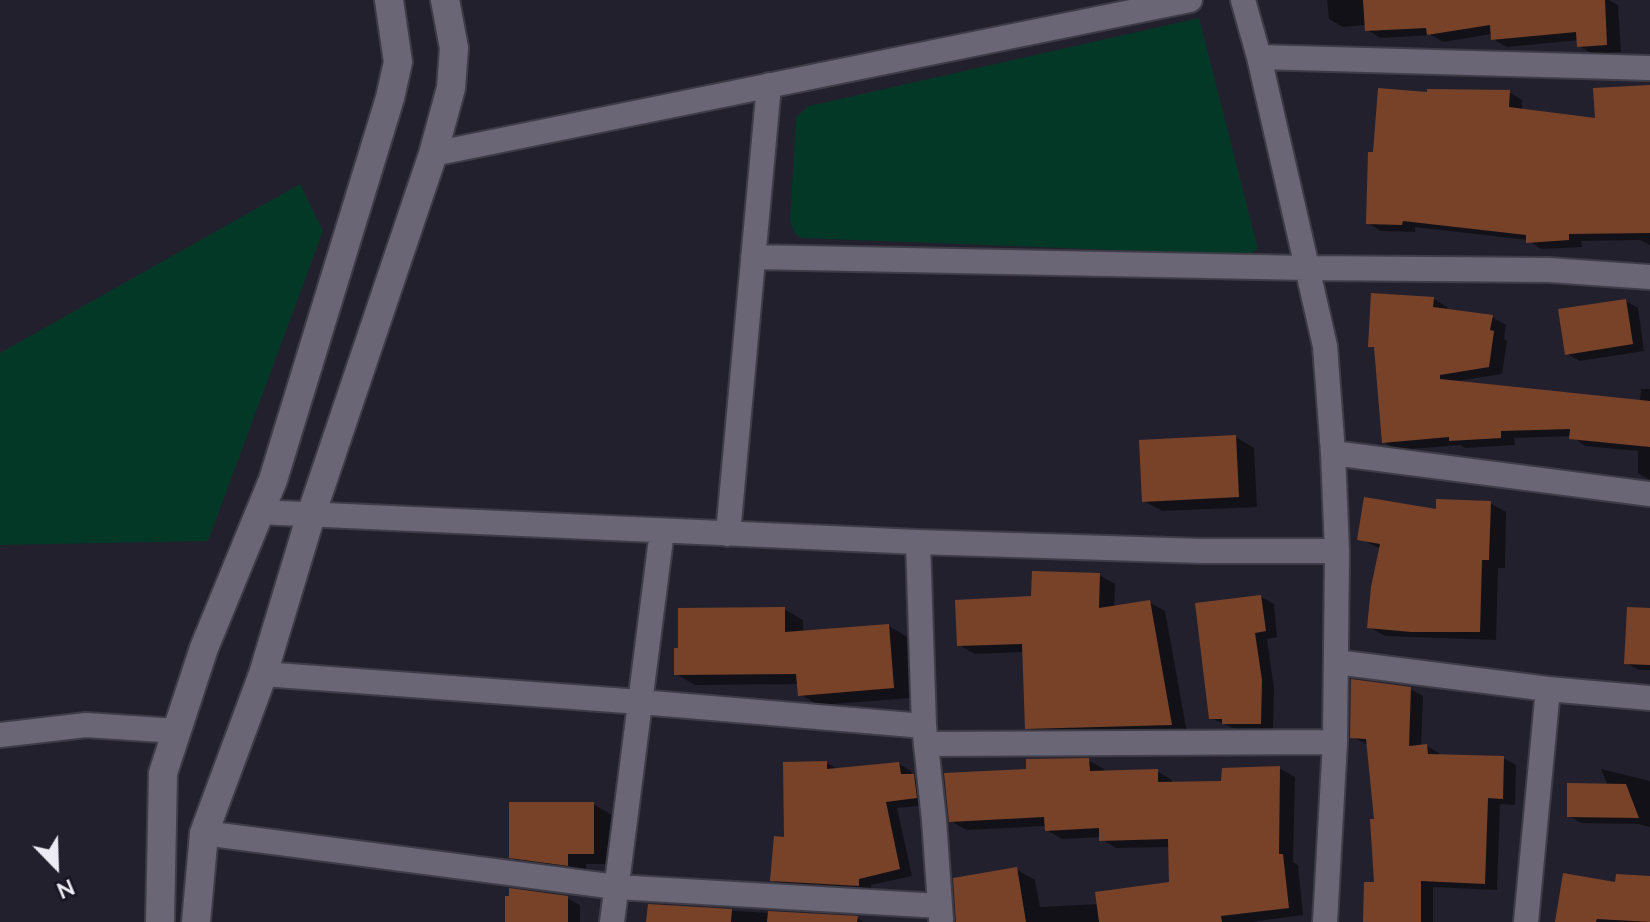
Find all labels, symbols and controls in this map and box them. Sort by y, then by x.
north arrow [16,826,96,906]
text: N [52,871,79,905]

